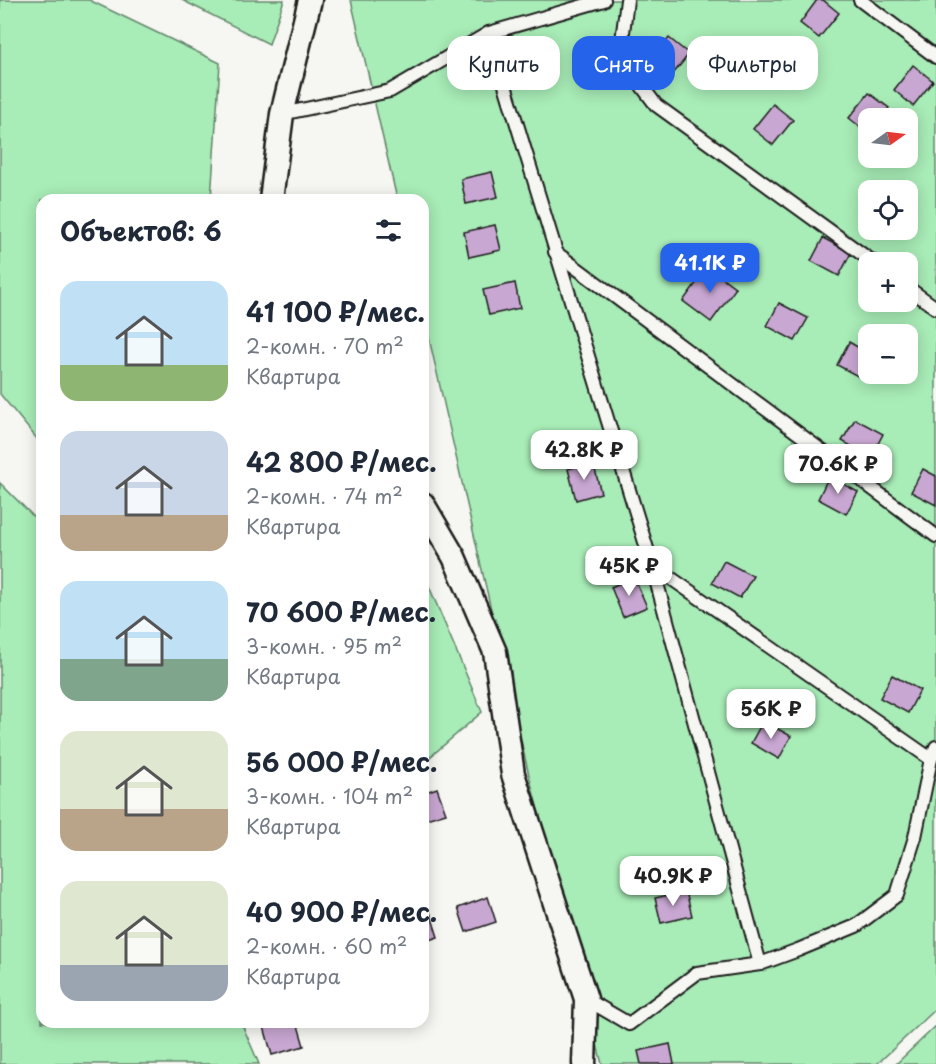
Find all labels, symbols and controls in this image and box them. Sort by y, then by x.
chip: Купить [447,36,560,90]
chip: Снять [572,36,675,90]
chip: Фильтры [687,36,818,90]
north arrow [858,108,918,168]
map controls [858,108,918,384]
button: locate [858,180,918,240]
text: Объектов: 6 [60,211,222,250]
icon: filters [372,214,405,247]
pin: 41.1K ₽ [655,243,765,294]
text: 41.1K ₽ [674,247,746,277]
button: + [858,252,918,312]
text: 41 100 ₽/мес. [246,292,425,331]
icon: home [108,305,180,377]
button: − [858,324,918,384]
text: 2-комн. · 70 m² [246,331,404,361]
text: Квартира [246,361,340,391]
pin: 42.8K ₽ [529,430,639,481]
text: 42.8K ₽ [545,434,623,464]
text: 42 800 ₽/мес. [246,442,437,481]
pin: 70.6K ₽ [783,444,893,495]
text: 70.6K ₽ [798,448,878,478]
icon: home [108,455,180,527]
text: 2-комн. · 74 m² [246,481,403,511]
text: Квартира [246,511,340,541]
pin: 45K ₽ [587,546,671,597]
text: 45K ₽ [599,550,659,580]
text: 70 600 ₽/мес. [246,592,436,631]
icon: home [108,605,180,677]
text: 3-комн. · 95 m² [246,631,402,661]
text: Квартира [246,661,340,691]
pin: 56K ₽ [729,689,813,740]
text: 56K ₽ [741,693,801,723]
text: 56 000 ₽/мес. [246,742,437,781]
icon: home [108,755,180,827]
text: 3-комн. · 104 m² [246,781,413,811]
text: Квартира [246,811,340,841]
pin: 40.9K ₽ [618,856,728,907]
text: 40.9K ₽ [634,860,712,890]
text: 40 900 ₽/мес. [246,892,437,931]
icon: home [108,905,180,977]
text: 2-комн. · 60 m² [246,931,407,961]
text: Квартира [246,961,340,991]

